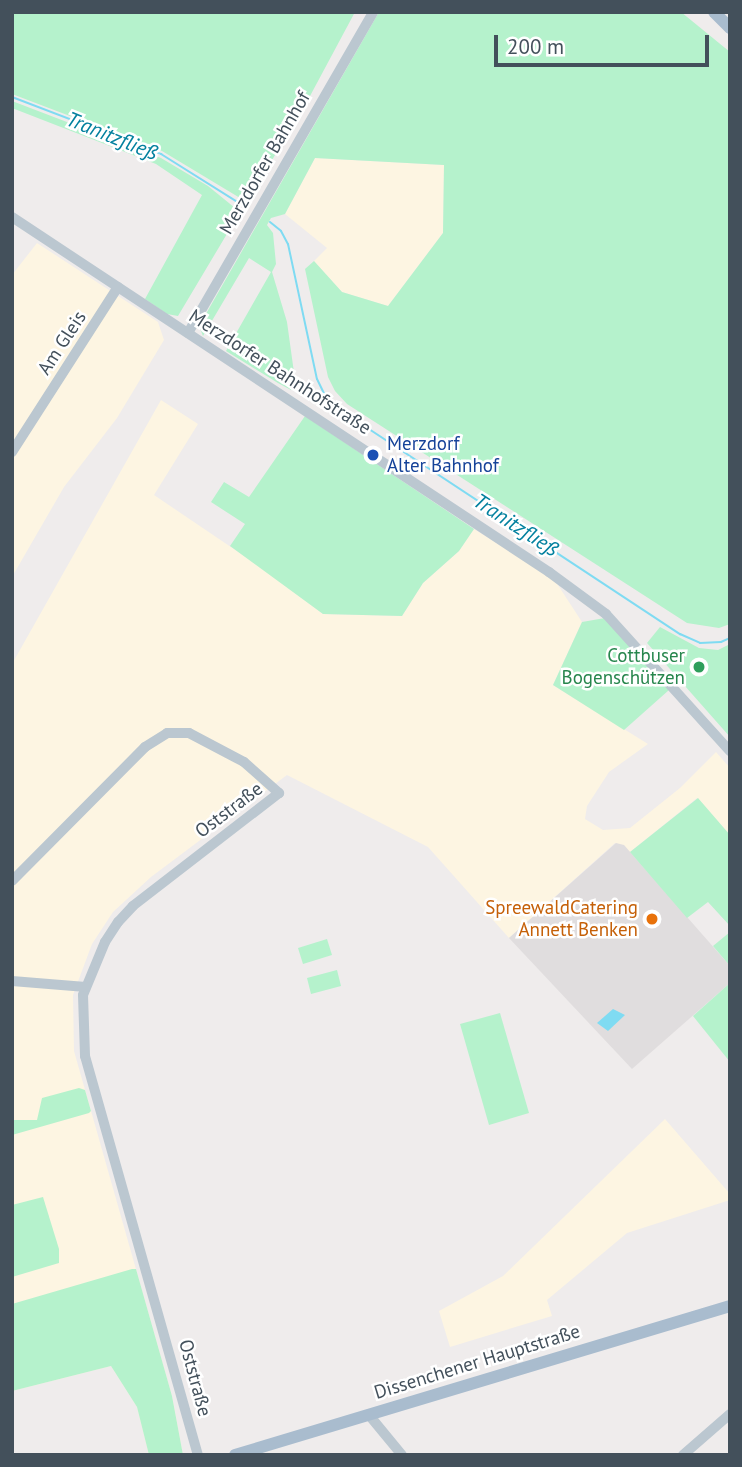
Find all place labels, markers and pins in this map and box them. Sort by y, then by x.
place label: Merzdorf Alter Bahnhof [387,433,499,477]
marker: Merzdorf Alter Bahnhof [365,447,381,463]
place label: Cottbuser Bogenschützen [562,645,685,689]
marker: Cottbuser Bogenschützen [691,659,707,675]
place label: SpreewaldCatering Annett Benken [485,897,638,941]
marker: SpreewaldCatering Annett Benken [644,911,660,927]

